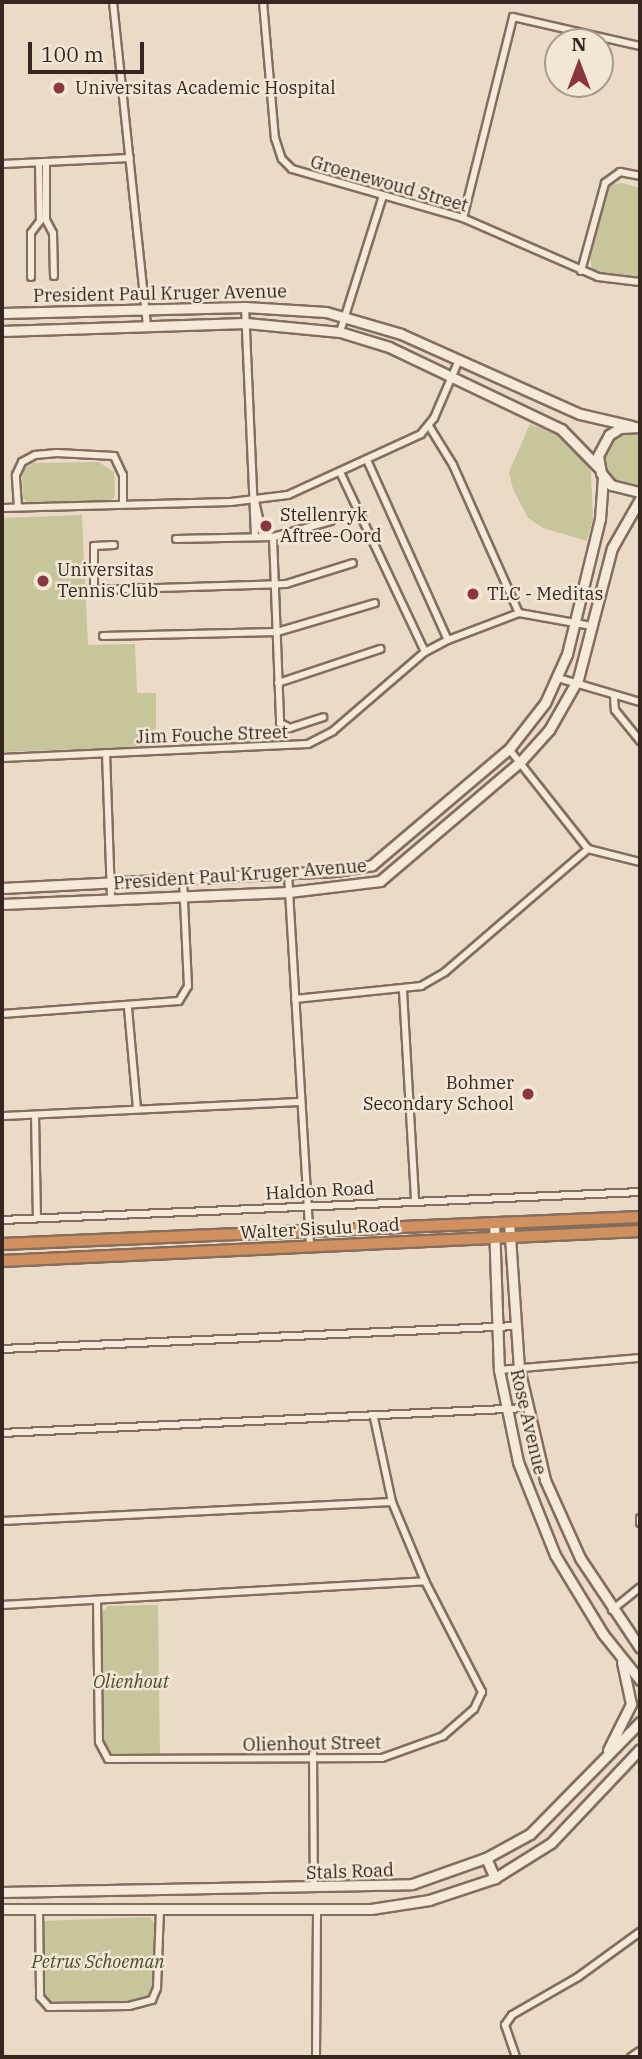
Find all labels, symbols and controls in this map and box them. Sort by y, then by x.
scale bar [32,28,147,72]
north arrow [544,28,614,98]
text: N [571,32,587,56]
text: 100 m [41,40,104,68]
place label: Universitas Academic Hospital [75,77,336,99]
marker: Universitas Academic Hospital [49,78,69,98]
street label: Groenewoud Street [308,151,470,217]
street label: President Paul Kruger Avenue [33,281,287,307]
place label: Stellenryk Aftree-Oord [280,505,382,548]
marker: Stellenryk Aftree-Oord [258,518,274,534]
place label: Universitas Tennis Club [57,560,158,602]
marker: Universitas Tennis Club [35,573,51,589]
place label: TLC - Meditas [487,583,603,605]
marker: TLC - Meditas [465,586,481,602]
street label: Jim Fouche Street [136,722,288,748]
street label: President Paul Kruger Avenue [113,855,367,895]
place label: Bohmer Secondary School [363,1073,514,1116]
marker: Bohmer Secondary School [520,1086,536,1102]
street label: Haldon Road [265,1177,375,1205]
street label: Walter Sisulu Road [240,1214,400,1244]
street label: Rose Avenue [505,1367,551,1477]
park label: Olienhout [93,1671,169,1693]
street label: Olienhout Street [242,1732,382,1756]
street label: Stals Road [306,1860,394,1884]
park label: Petrus Schoeman [32,1951,164,1973]

